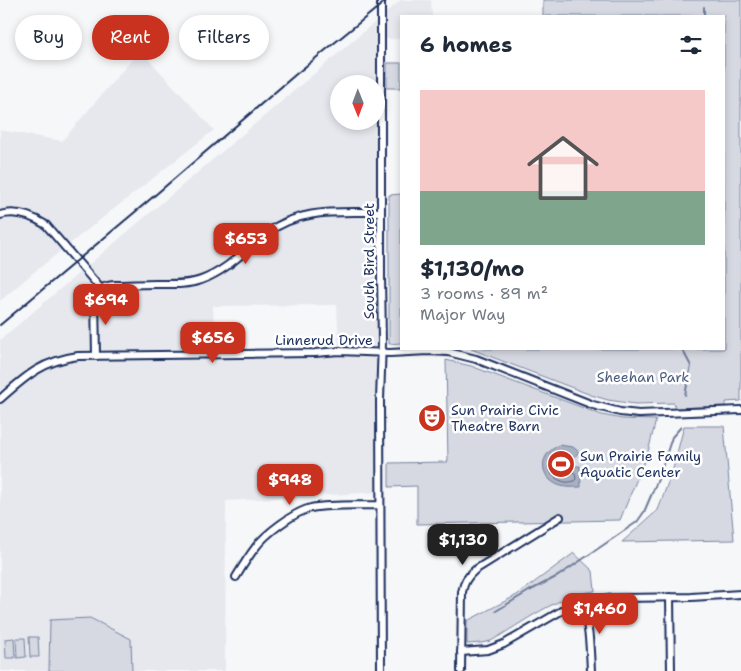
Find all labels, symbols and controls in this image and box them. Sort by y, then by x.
chip: Buy [15,15,82,60]
chip: Rent [92,15,169,60]
chip: Filters [179,15,269,60]
text: 6 homes [420,31,512,59]
icon: filters [677,31,705,59]
north arrow [330,75,385,130]
map controls [330,75,385,130]
icon: home [518,123,608,213]
street label: South Bird Street [360,203,378,319]
pin: $653 [216,222,276,265]
text: $653 [224,228,268,249]
text: $1,130/mo [420,255,524,283]
text: 3 rooms · 89 m² [420,283,548,304]
pin: $694 [76,284,136,326]
text: $694 [84,289,128,310]
text: Major Way [420,304,505,325]
pin: $656 [183,322,243,364]
text: $656 [191,327,235,348]
street label: Linnerud Drive [275,331,373,349]
park label: Sheehan Park [597,368,689,386]
place label: Sun Prairie Civic Theatre Barn [451,401,559,435]
theatre icon: Sun Prairie Civic Theatre Barn [417,403,447,433]
place label: Sun Prairie Family Aquatic Center [580,447,701,481]
sports icon: Sun Prairie Family Aquatic Center [546,449,576,479]
pin: $948 [260,464,320,506]
text: $948 [268,469,312,490]
pin: $1,130 [422,524,504,566]
text: $1,130 [438,529,488,550]
pin: $1,460 [559,592,641,635]
text: $1,460 [573,598,627,619]

